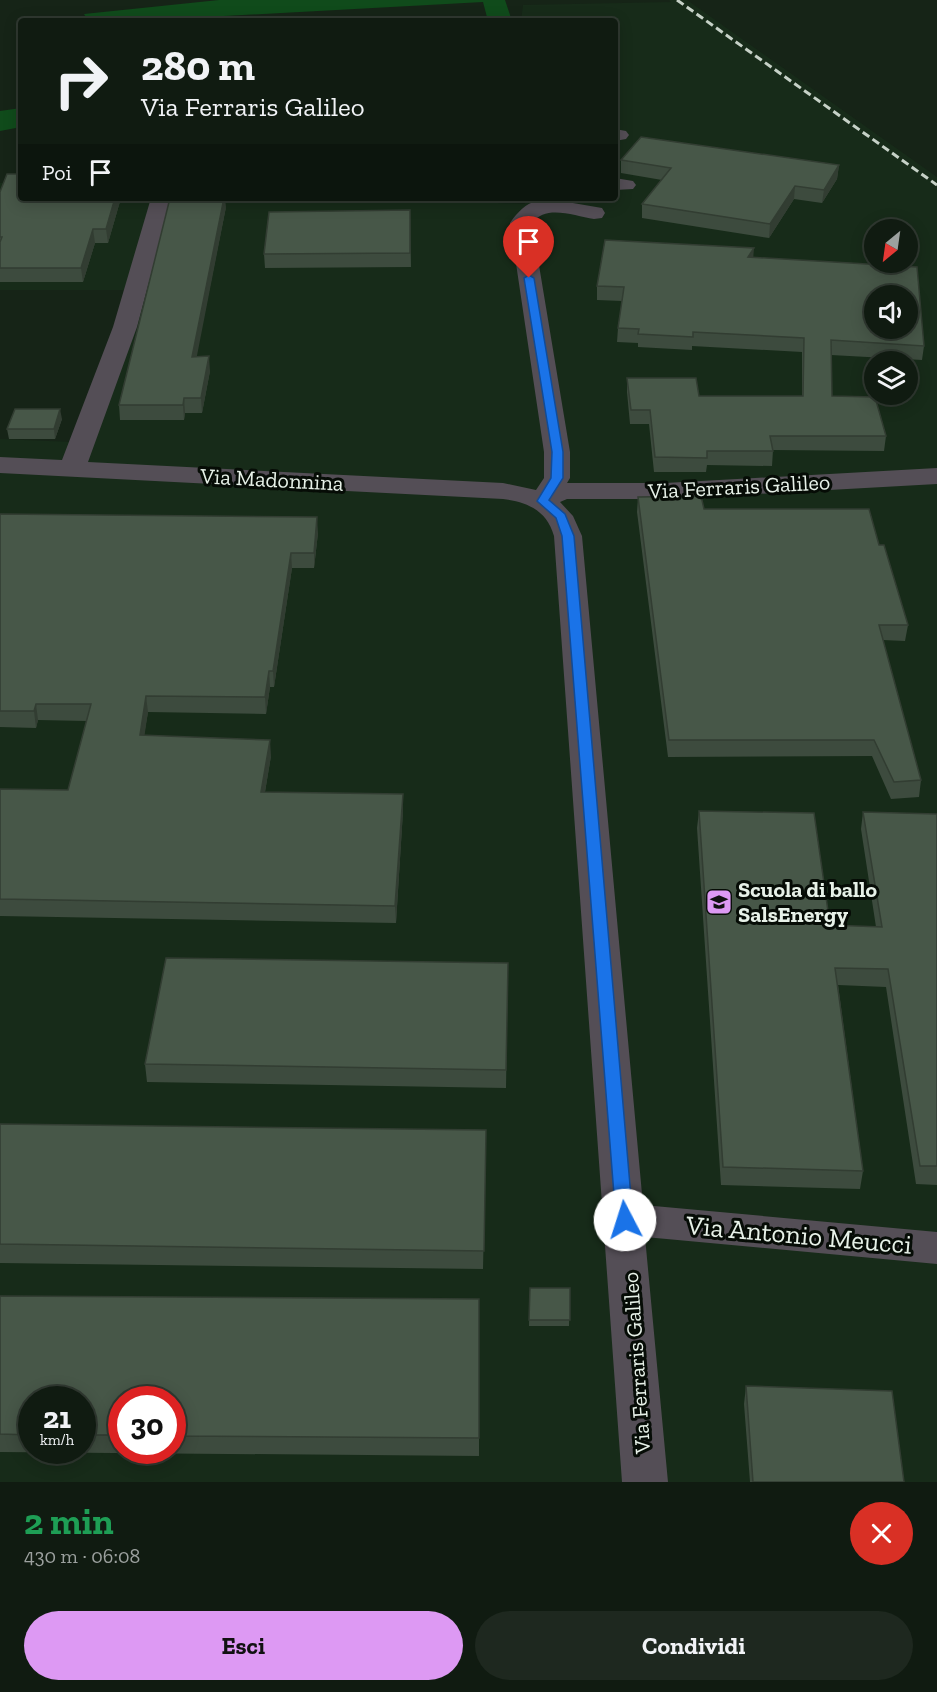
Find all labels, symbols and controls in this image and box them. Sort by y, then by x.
text: 280 m [141,40,255,91]
icon: right [42,42,120,120]
text: Via Ferraris Galileo [141,91,365,123]
icon: arrive [84,156,117,189]
text: Poi [42,159,72,186]
pin [503,216,554,278]
north arrow [864,219,918,273]
map controls [864,219,918,405]
icon: arrive [512,225,545,258]
button: sound [864,285,918,339]
button: layers [864,351,918,405]
street label: Via Madonnina [199,462,345,497]
street label: Via Ferraris Galileo [646,468,831,505]
place label: Scuola di ballo SalsEnergy [738,876,878,928]
school or university icon: Scuola di ballo SalsEnergy [704,887,734,917]
position arrow [593,1188,657,1252]
street label: Via Antonio Meucci [684,1209,914,1261]
street label: Via Ferraris Galileo [617,1271,656,1456]
speed limit sign: 30 [108,1386,186,1464]
text: 21 [43,1400,71,1436]
text: km/h [40,1431,74,1449]
text: 2 min [24,1500,114,1543]
button: close [850,1502,913,1565]
text: 430 m · 06:08 [24,1544,140,1568]
button: Esci [24,1611,463,1680]
button: Condividi [475,1611,913,1680]

